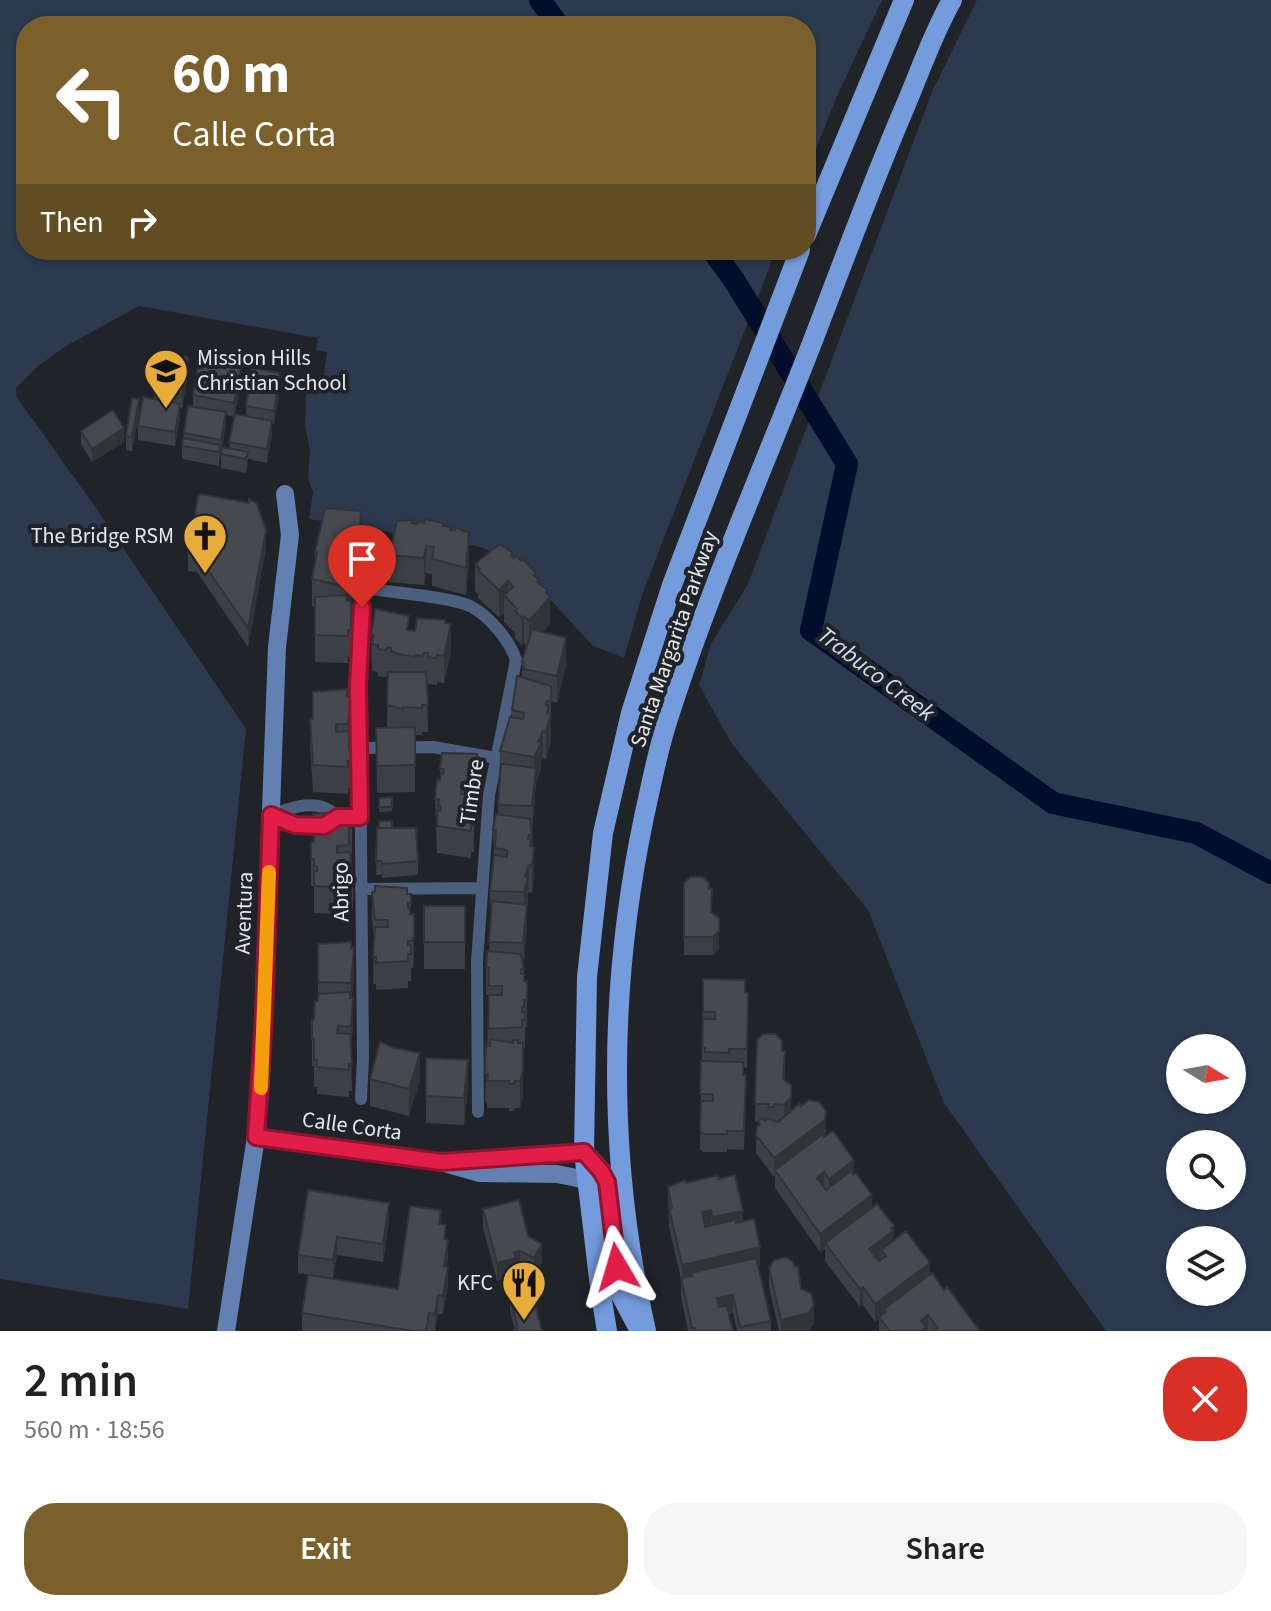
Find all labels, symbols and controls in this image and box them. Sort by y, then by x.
text: 60 m [172,35,290,114]
icon: left [40,48,144,152]
text: Calle Corta [172,109,336,160]
icon: right [120,200,164,244]
text: Then [40,201,104,244]
place label: Mission Hills Christian School [197,342,347,399]
school or university icon: Mission Hills Christian School [142,347,190,410]
church icon: The Bridge RSM [181,512,229,575]
place label: The Bridge RSM [31,520,174,552]
pin [328,525,396,607]
street label: Santa Margarita Parkway [622,526,726,752]
icon: arrive [340,537,384,581]
water label: Trabuco Creek [810,618,943,730]
street label: Timbre [452,757,492,827]
street label: Abrigo [324,862,358,922]
street label: Aventura [227,871,261,955]
north arrow [1166,1034,1246,1114]
map controls [1166,1034,1246,1306]
street label: Calle Corta [300,1103,404,1149]
button: search [1166,1130,1246,1210]
position arrow [575,1225,659,1309]
button: layers [1166,1226,1246,1306]
restaurant icon: KFC [500,1259,548,1322]
place label: KFC [457,1267,493,1299]
text: 2 min [24,1347,138,1415]
button: close [1163,1357,1247,1441]
text: 560 m · 18:56 [24,1411,165,1448]
button: Exit [24,1503,628,1595]
button: Share [644,1503,1247,1595]

